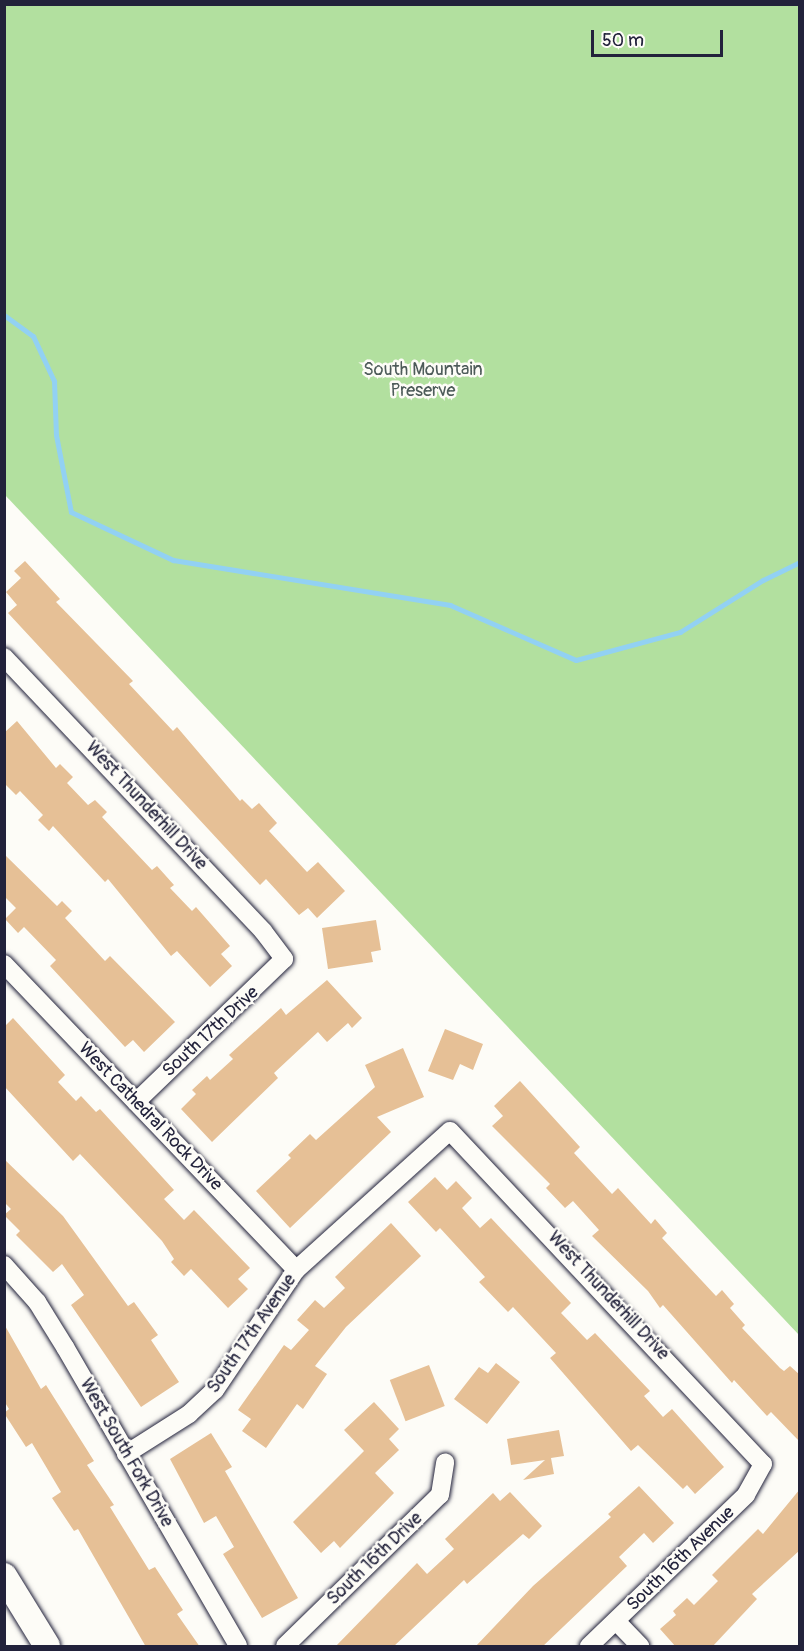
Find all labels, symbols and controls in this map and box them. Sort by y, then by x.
scale bar [594,18,726,56]
text: 50 m [602,29,644,52]
park label: South Mountain Preserve [363,360,483,403]
street label: West Thunderhill Drive [81,737,211,875]
street label: South 17th Drive [159,982,263,1082]
street label: West Cathedral Rock Drive [74,1038,226,1196]
street label: West Thunderhill Drive [543,1227,673,1365]
street label: South 17th Avenue [203,1270,301,1398]
street label: West South Fork Drive [75,1375,177,1531]
street label: South 16th Avenue [623,1502,739,1616]
street label: South 16th Drive [323,1508,427,1610]

